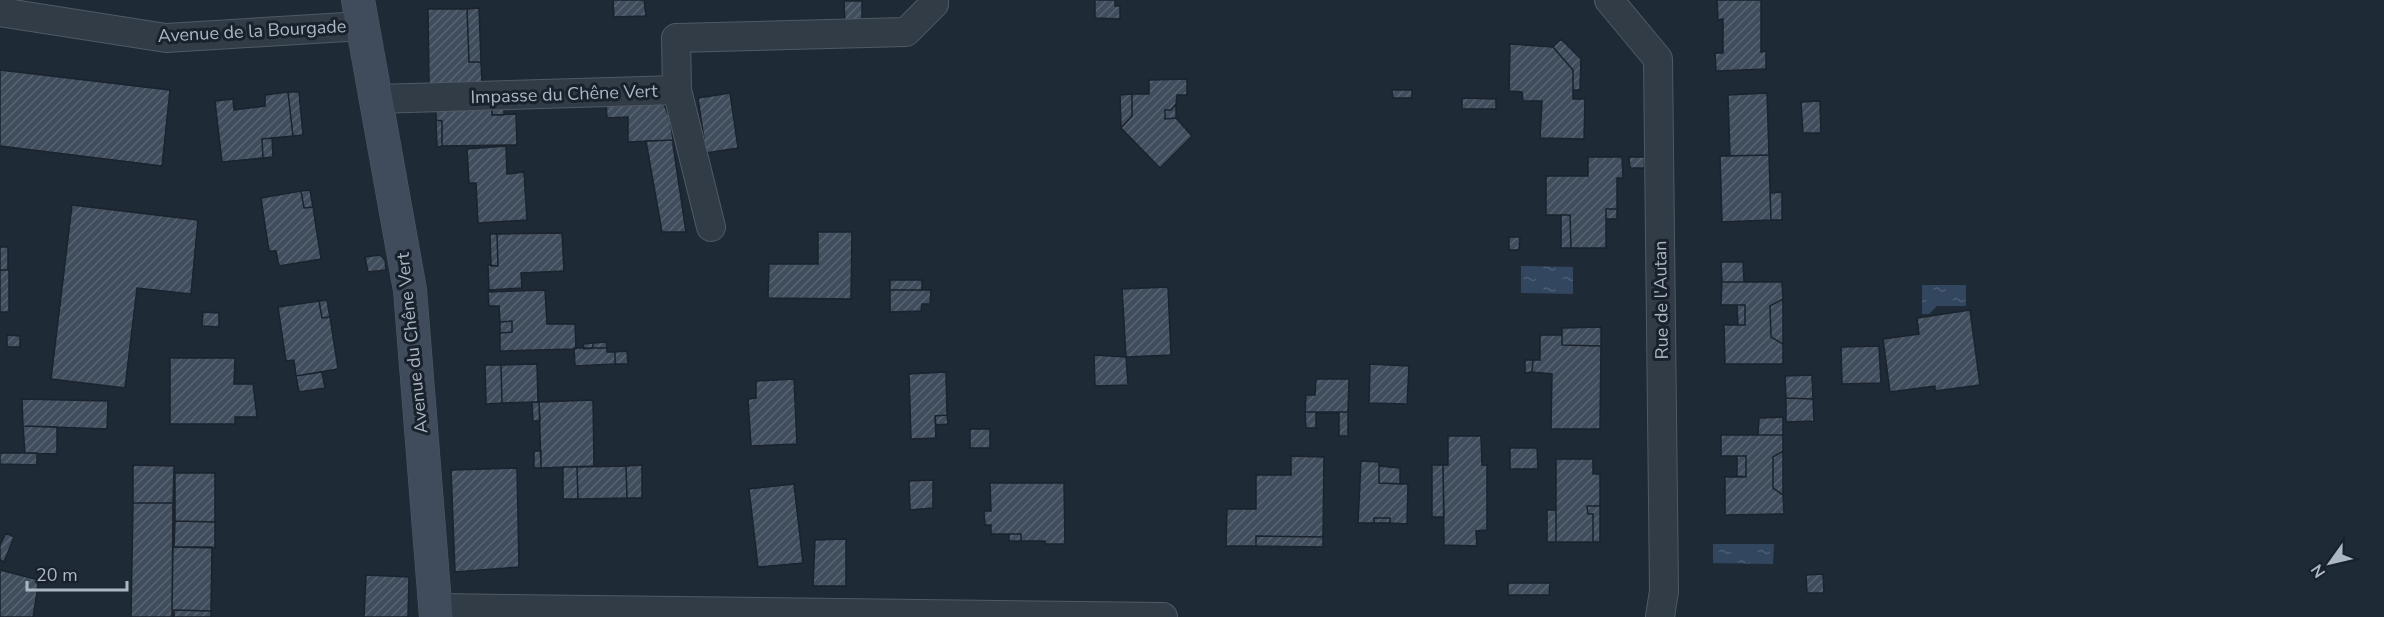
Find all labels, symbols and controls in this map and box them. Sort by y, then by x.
street label: Avenue de la Bourgade [157,14,347,48]
street label: Impasse du Chêne Vert [470,79,659,109]
street label: Rue de l'Autan [1648,240,1674,360]
street label: Avenue du Chêne Vert [391,251,433,435]
north arrow [2300,533,2360,593]
scale bar [27,554,128,592]
text: N [2306,560,2331,582]
text: 20 m [36,563,78,587]

